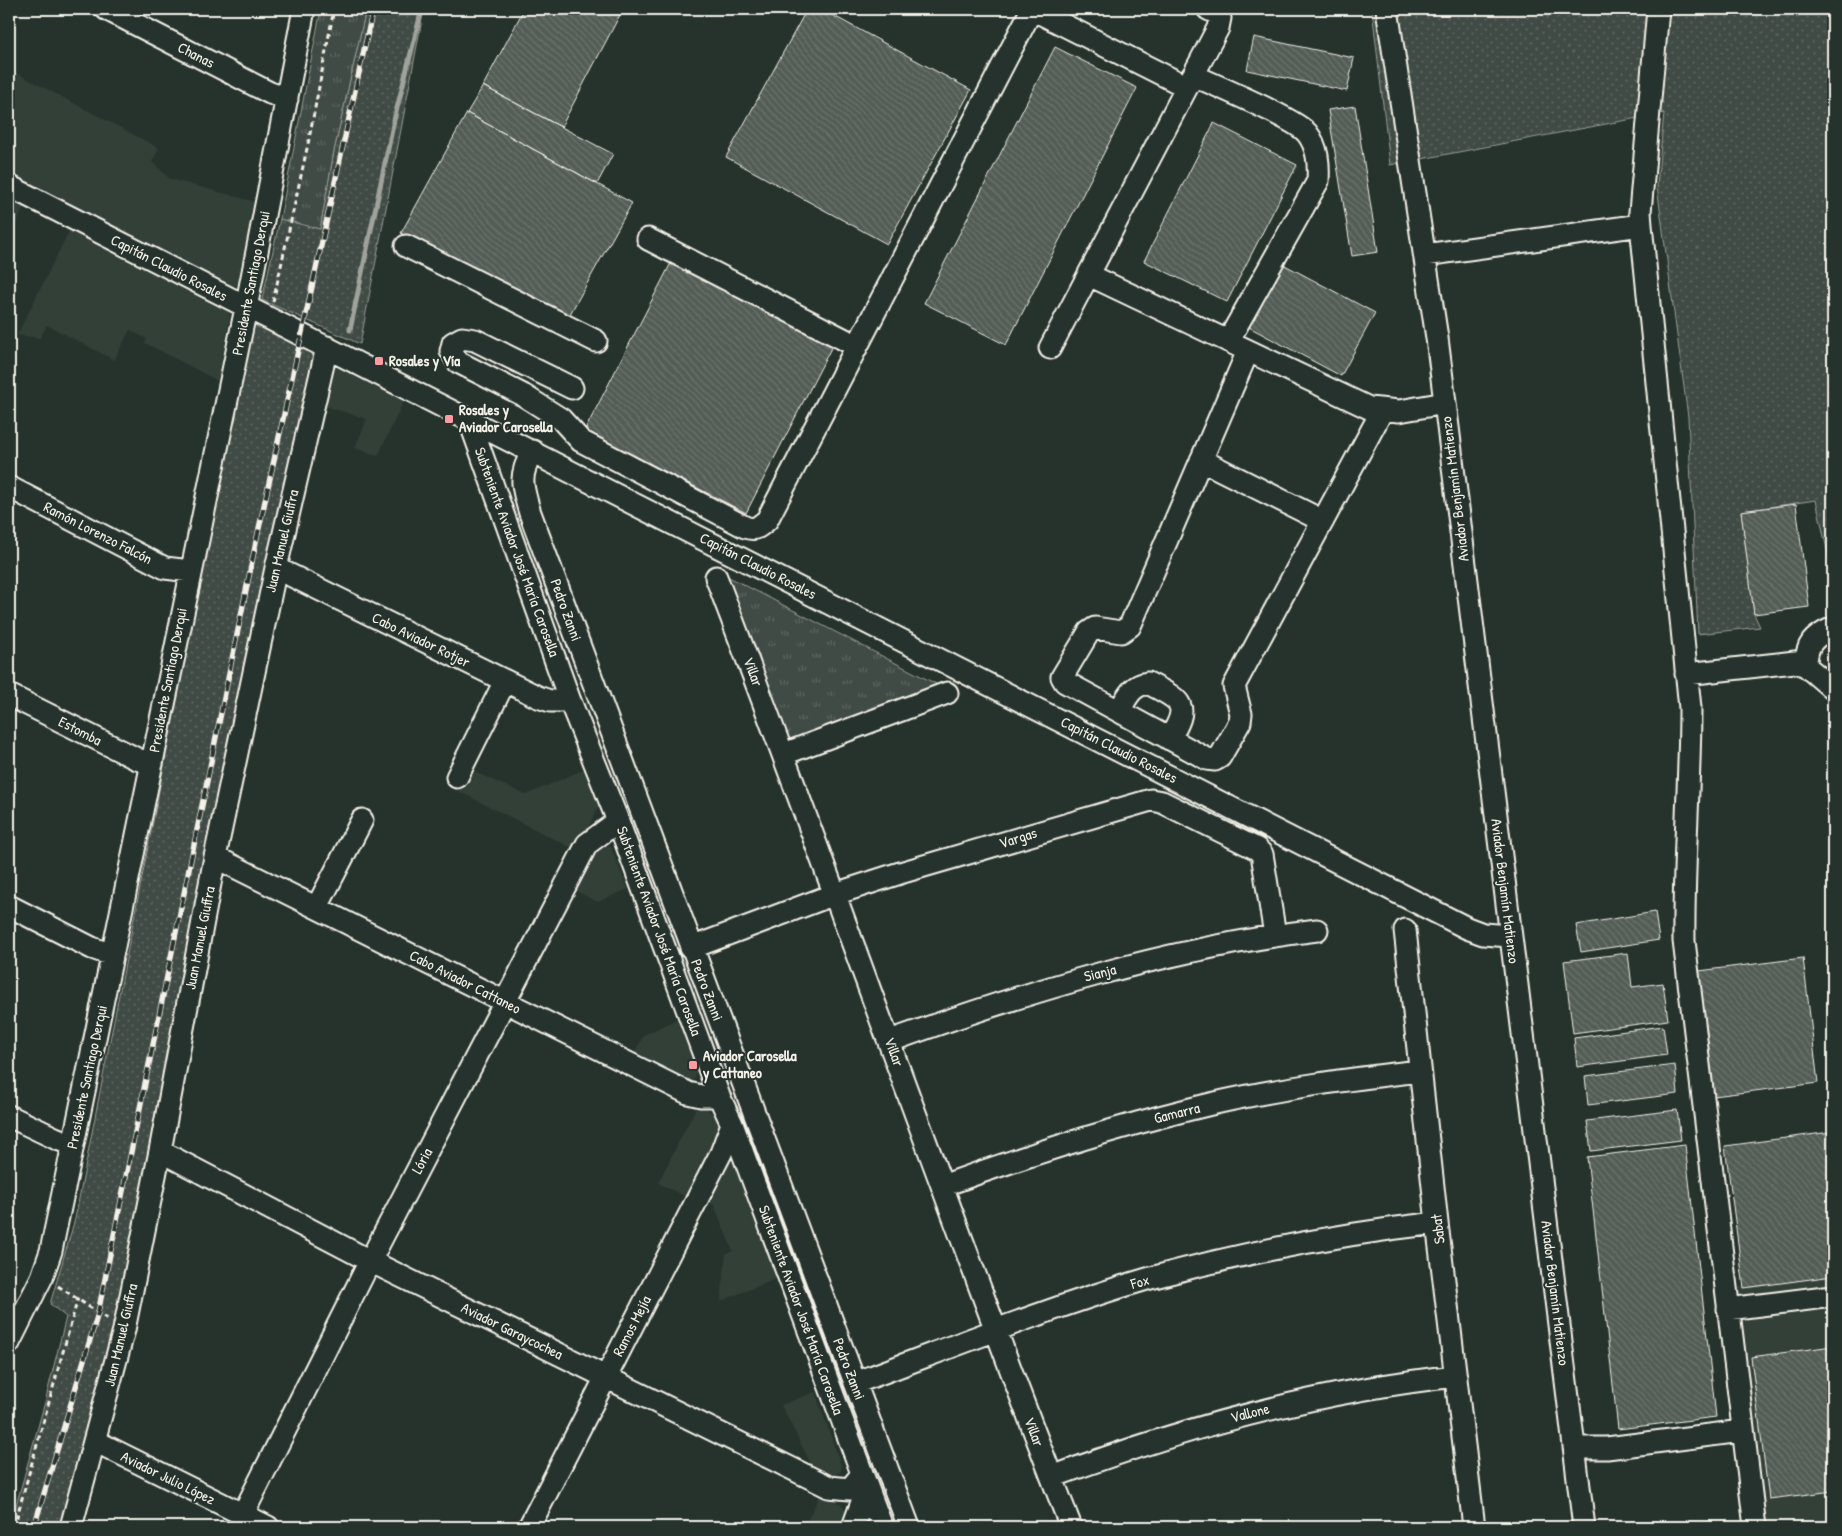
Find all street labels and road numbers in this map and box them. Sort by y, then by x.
street label: Chanas [174,36,218,73]
street label: Presidente Santiago Derqui [226,209,275,357]
street label: Capitán Claudio Rosales [107,229,231,306]
street label: Aviador Benjamín Matienzo [1435,415,1474,563]
street label: Subteniente Aviador José María Carosella [470,444,565,660]
street label: Juan Manuel Giuffra [260,487,304,594]
street label: Ramón Lorenzo Falcón [40,496,156,569]
street label: Capitán Claudio Rosales [696,527,820,604]
street label: Pedro Zanni [546,576,587,644]
street label: Presidente Santiago Derqui [143,606,192,754]
street label: Cabo Aviador Rotjer [369,607,474,672]
street label: Villar [738,654,769,690]
street label: Estomba [55,711,106,750]
street label: Capitán Claudio Rosales [1057,711,1181,788]
street label: Aviador Benjamín Matienzo [1486,817,1525,965]
street label: Vargas [996,822,1040,853]
street label: Subteniente Aviador José María Carosella [612,823,707,1039]
street label: Juan Manuel Giuffra [179,884,220,991]
street label: Cabo Aviador Cattaneo [406,944,525,1019]
street label: Pedro Zanni [686,956,729,1024]
street label: Sianja [1082,958,1118,987]
street label: Presidente Santiago Derqui [61,1003,112,1151]
street label: Villar [879,1034,910,1070]
street label: Gamarra [1152,1097,1202,1128]
street label: Lória [406,1144,437,1177]
street label: Subteniente Aviador José María Carosella [754,1202,849,1418]
street label: Sabat [1425,1212,1450,1245]
street label: Aviador Benjamín Matienzo [1536,1219,1575,1367]
street label: Fox [1127,1269,1152,1294]
street label: Juan Manuel Giuffra [99,1281,143,1388]
street label: Ramos Mejía [607,1292,656,1360]
street label: Aviador Garaycochea [458,1297,567,1364]
street label: Pedro Zanni [828,1335,871,1403]
street label: Vallone [1228,1398,1272,1427]
street label: Villar [1019,1414,1050,1450]
street label: Aviador Julio López [118,1446,219,1510]

